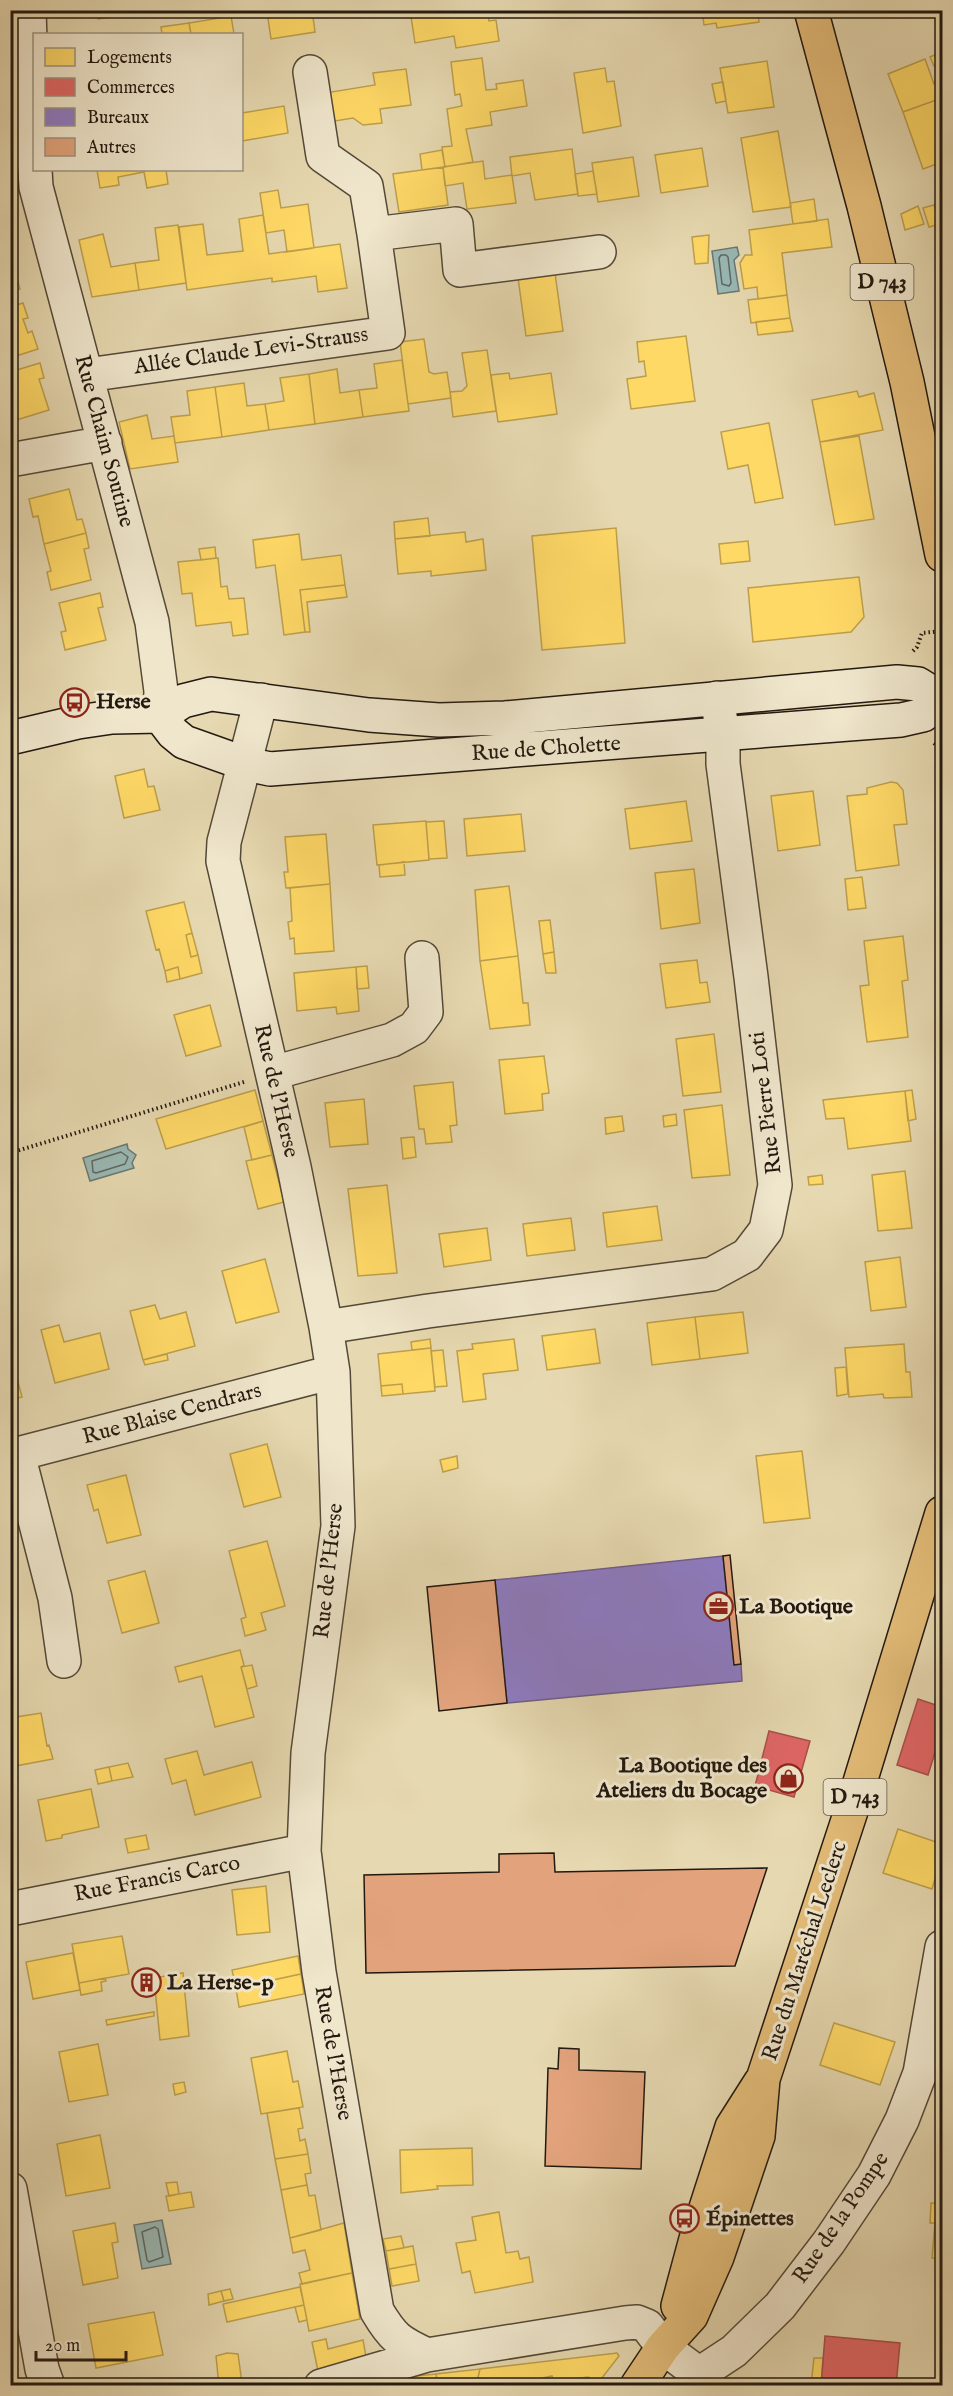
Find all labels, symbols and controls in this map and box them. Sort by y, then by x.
legend [33,33,243,171]
text: Logements [87,47,172,70]
text: Commerces [87,77,175,100]
text: Bureaux [87,107,149,130]
text: Autres [86,137,136,160]
road number: D 743 [850,264,914,300]
street label: Allée Claude Levi-Strauss [131,321,370,381]
street label: Rue Chaim Soutine [68,352,140,530]
bus stop icon: Herse [59,686,91,718]
place label: Herse [96,688,151,716]
street label: Rue de Cholette [470,730,622,768]
street label: Rue de l'Herse [247,1021,305,1161]
street label: Rue Pierre Loti [743,1030,789,1176]
street label: Rue Blaise Cendrars [79,1377,265,1451]
street label: Rue de l'Herse [308,1502,350,1640]
office icon: La Bootique [702,1591,734,1623]
place label: La Bootique [739,1593,853,1621]
place label: La Bootique des Ateliers du Bocage [596,1752,767,1805]
shop icon: La Bootique des Ateliers du Bocage [772,1763,804,1795]
road number: D 743 [824,1779,886,1815]
street label: Rue du Maréchal Leclerc [756,1837,854,2065]
street label: Rue Francis Carco [72,1849,242,1909]
building icon: La Herse-p [130,1967,162,1999]
place label: La Herse-p [167,1969,274,1997]
street label: Rue de l'Herse [307,1983,359,2123]
street label: Rue de la Pompe [787,2147,895,2289]
bus stop icon: Épinettes [669,2203,701,2235]
place label: Épinettes [706,2205,794,2233]
scale bar [36,2324,126,2362]
text: 20 m [45,2335,80,2358]

